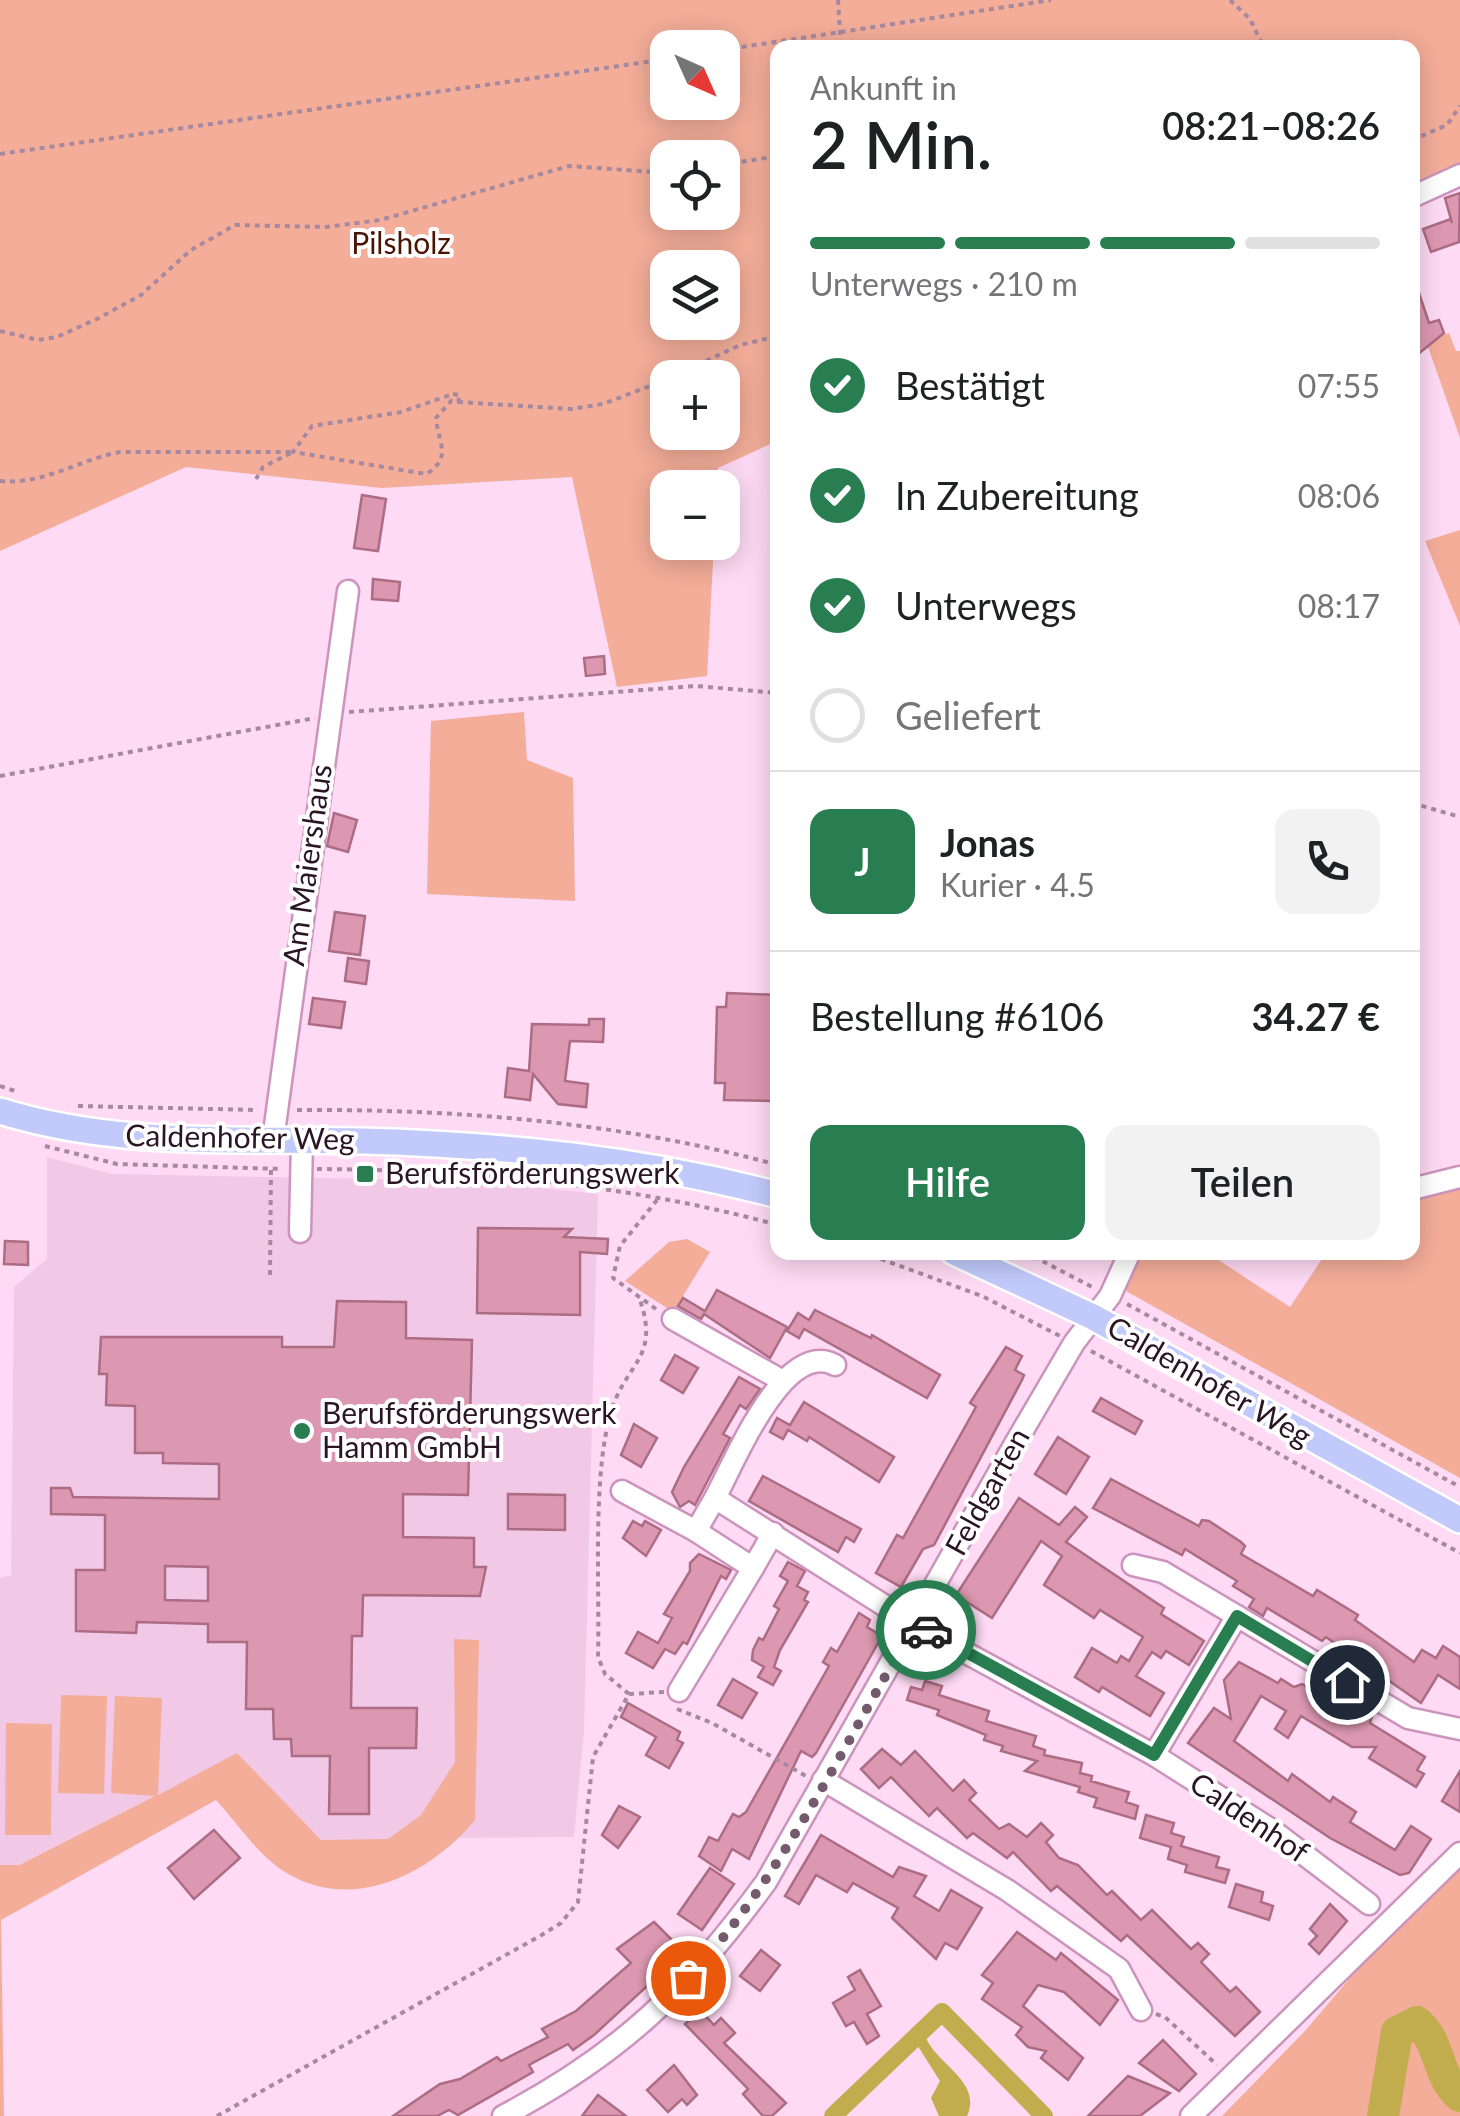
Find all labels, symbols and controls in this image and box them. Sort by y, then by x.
north arrow [650,30,740,120]
map controls [650,30,740,560]
text: Ankunft in [810,68,957,107]
text: 08:21–08:26 [1162,102,1380,148]
text: 2 Min. [810,105,992,183]
button: locate [650,140,740,230]
park label: Pilsholz [351,224,451,260]
button: layers [650,250,740,340]
text: Unterwegs · 210 m [810,264,1078,303]
icon: check [810,358,865,413]
button: + [650,360,740,450]
text: Bestätigt [895,362,1045,408]
text: 07:55 [1298,366,1380,405]
icon: check [810,468,865,523]
button: − [650,470,740,560]
text: In Zubereitung [895,472,1139,518]
text: 08:06 [1298,476,1380,515]
icon: check [810,578,865,633]
text: Unterwegs [895,582,1077,628]
text: 08:17 [1298,586,1380,625]
text: Geliefert [895,692,1041,738]
street label: Am Maiershaus [274,762,338,968]
button: phone [1275,809,1380,914]
text: Jonas [940,819,1035,865]
text: J [854,838,871,884]
text: Kurier · 4.5 [940,865,1095,904]
text: Bestellung #6106 [810,993,1104,1039]
text: 34.27 € [1252,993,1380,1039]
street label: Caldenhofer Weg [125,1116,355,1156]
button: Hilfe [810,1125,1085,1240]
button: Teilen [1105,1125,1380,1240]
place label: Berufsförderungswerk [385,1154,680,1190]
marker: Berufsförderungswerk [354,1163,376,1185]
street label: Caldenhofer Weg [1102,1307,1318,1453]
place label: Berufsförderungswerk Hamm GmbH [322,1394,617,1464]
marker: Berufsförderungswerk Hamm GmbH [291,1420,313,1442]
street label: Feldgarten [937,1421,1036,1561]
courier [876,1580,976,1680]
icon: car [899,1603,954,1658]
pin [1305,1640,1390,1725]
icon: home [1320,1655,1375,1710]
street label: Caldenhof [1184,1764,1317,1869]
pin [646,1936,731,2021]
icon: bag [661,1951,716,2006]

